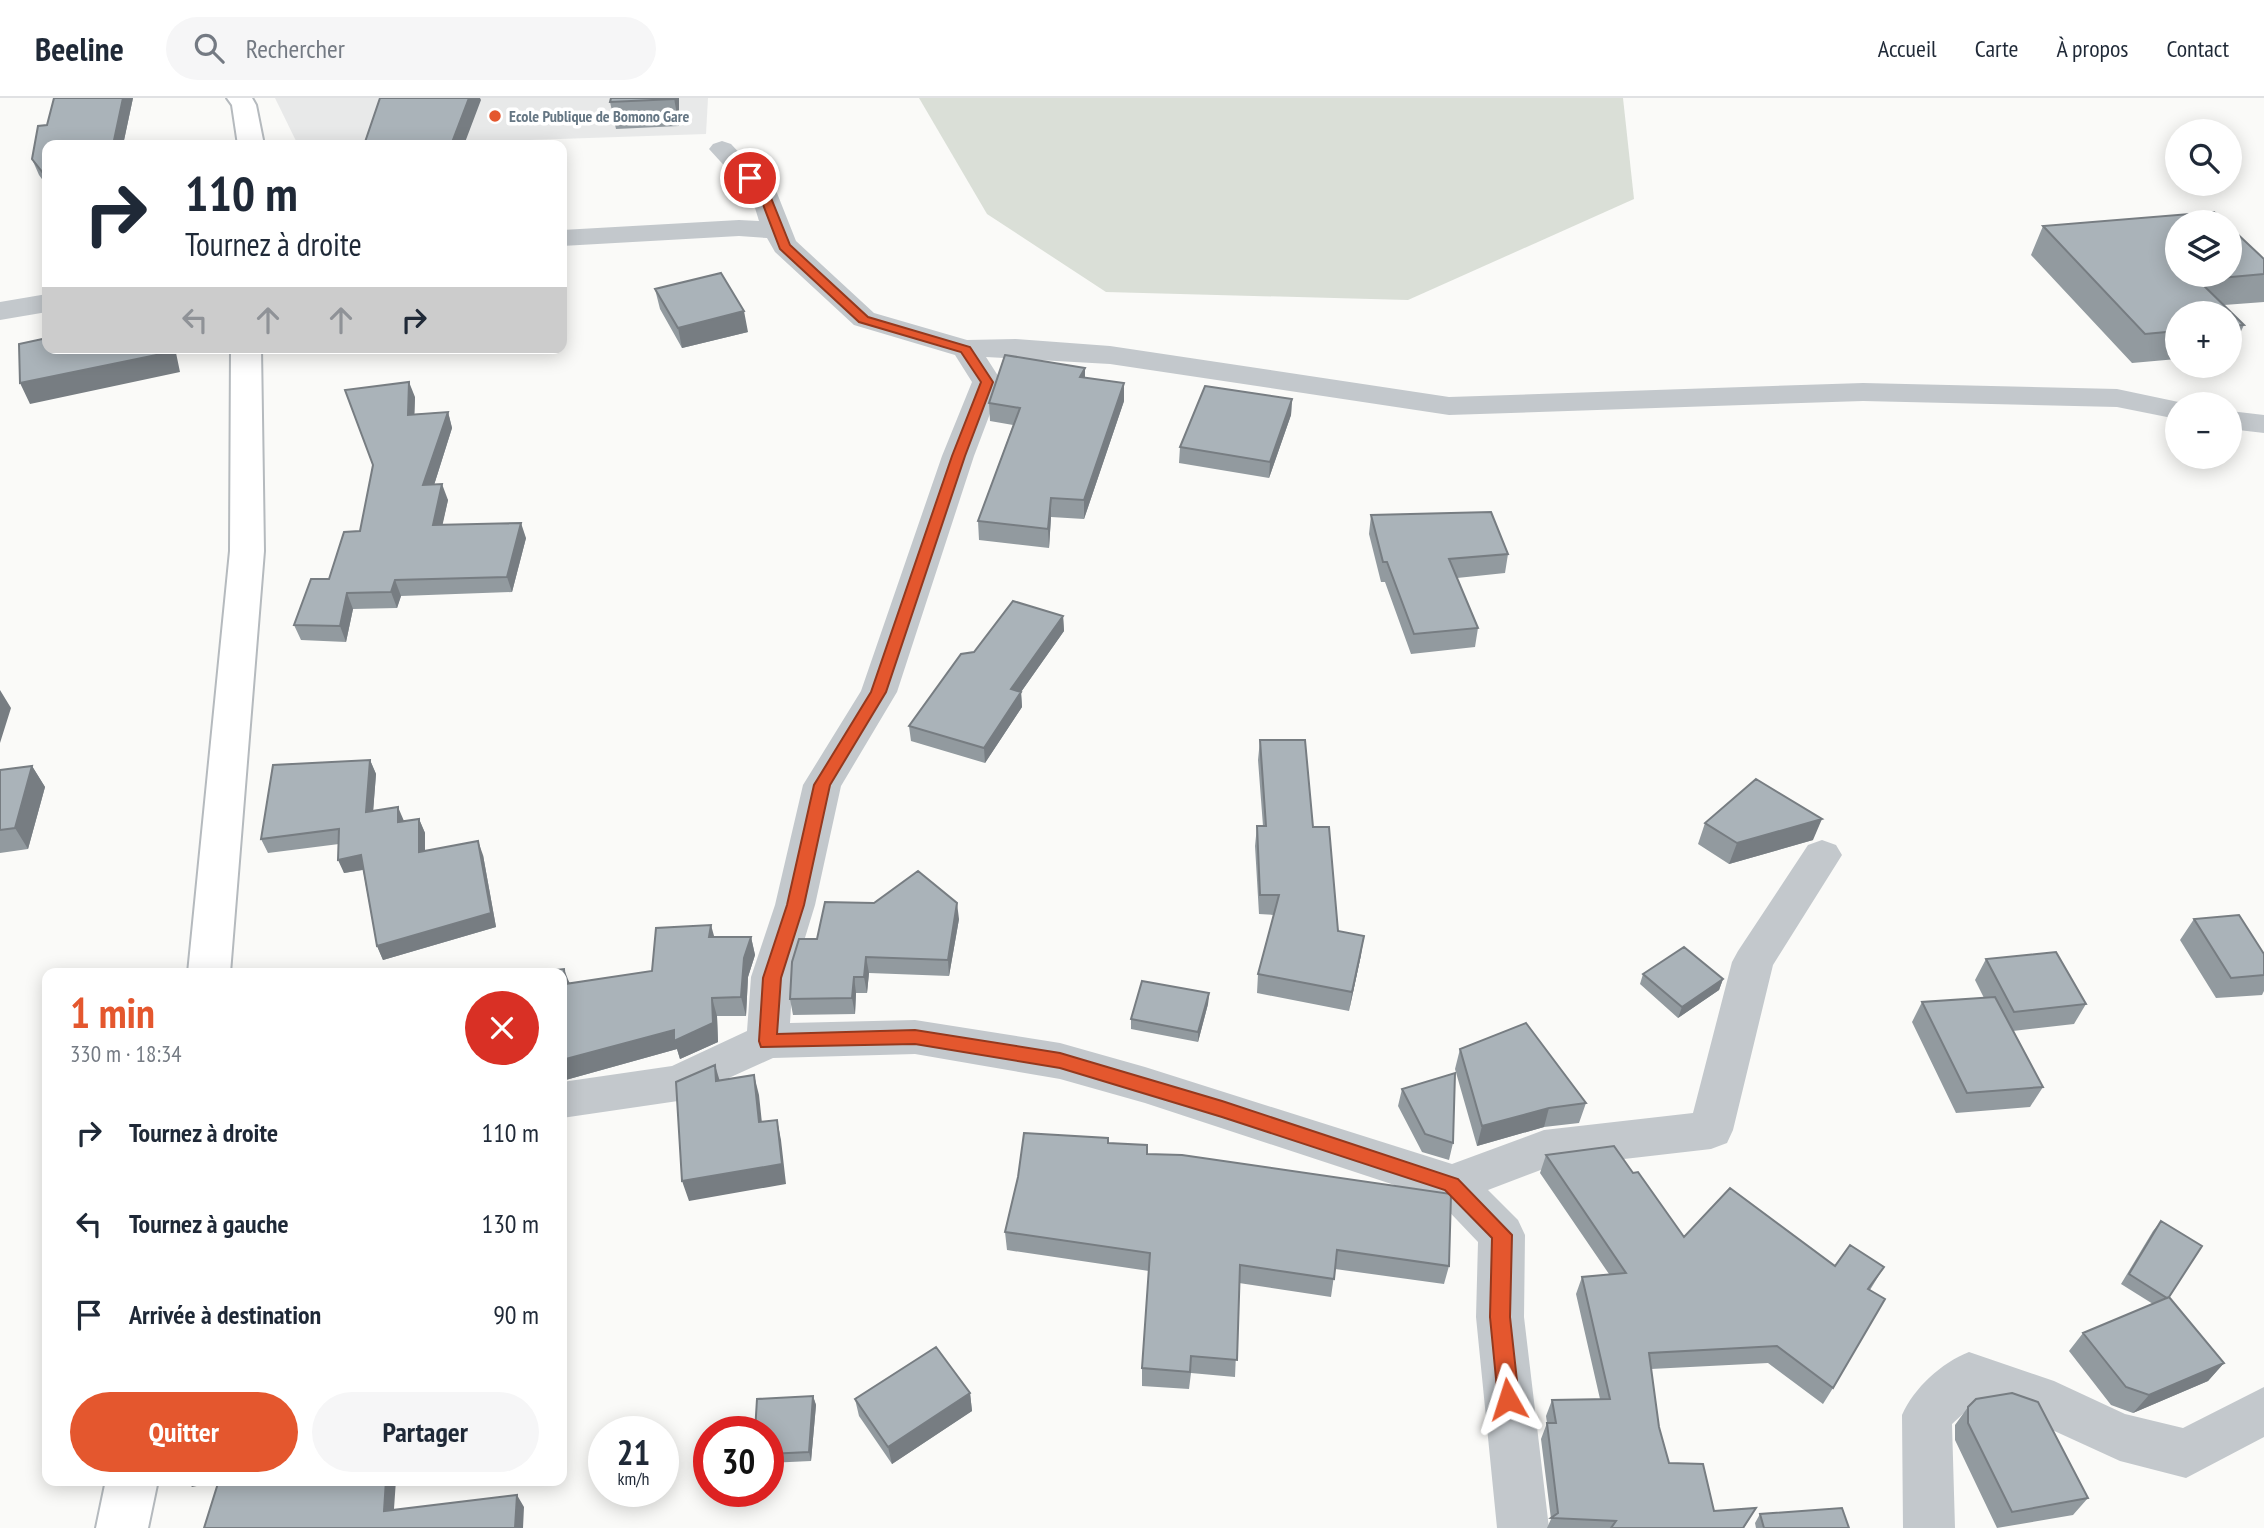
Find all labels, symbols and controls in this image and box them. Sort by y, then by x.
search box [166,17,656,80]
text: Beeline [35,27,124,70]
icon: search [190,29,228,67]
text: Rechercher [246,32,345,65]
text: Accueil [1878,33,1937,64]
text: Carte [1975,33,2018,64]
text: À propos [2056,33,2128,64]
text: Contact [2166,33,2229,64]
place label: Ecole Publique de Bomono Gare [509,106,689,126]
marker: Ecole Publique de Bomono Gare [487,108,503,124]
map controls [2165,119,2242,469]
button: search [2165,119,2242,196]
pin [720,148,780,208]
icon: arrive [731,159,769,197]
text: 110 m [185,161,298,225]
icon: right [70,168,161,259]
button: layers [2165,210,2242,287]
text: Tournez à droite [185,223,362,265]
icon: left [176,301,214,339]
icon: ahead [249,301,287,339]
icon: ahead [322,301,360,339]
icon: right [395,301,433,339]
button: + [2165,301,2242,378]
button: − [2165,392,2242,469]
text: 1 min [70,985,155,1040]
button: close [465,991,539,1065]
text: 330 m · 18:34 [70,1039,182,1068]
icon: right [70,1114,108,1152]
text: Tournez à droite [129,1116,278,1149]
text: 110 m [481,1116,539,1149]
icon: left [70,1205,108,1243]
text: Tournez à gauche [129,1207,289,1240]
text: 130 m [481,1207,539,1240]
icon: arrive [70,1296,108,1334]
text: Arrivée à destination [129,1298,321,1331]
text: 90 m [493,1298,539,1331]
position arrow [1471,1362,1545,1436]
button: Quitter [70,1392,298,1472]
button: Partager [312,1392,539,1472]
speed limit sign: 30 [693,1416,784,1507]
text: 21 [617,1429,650,1475]
text: km/h [618,1467,649,1490]

